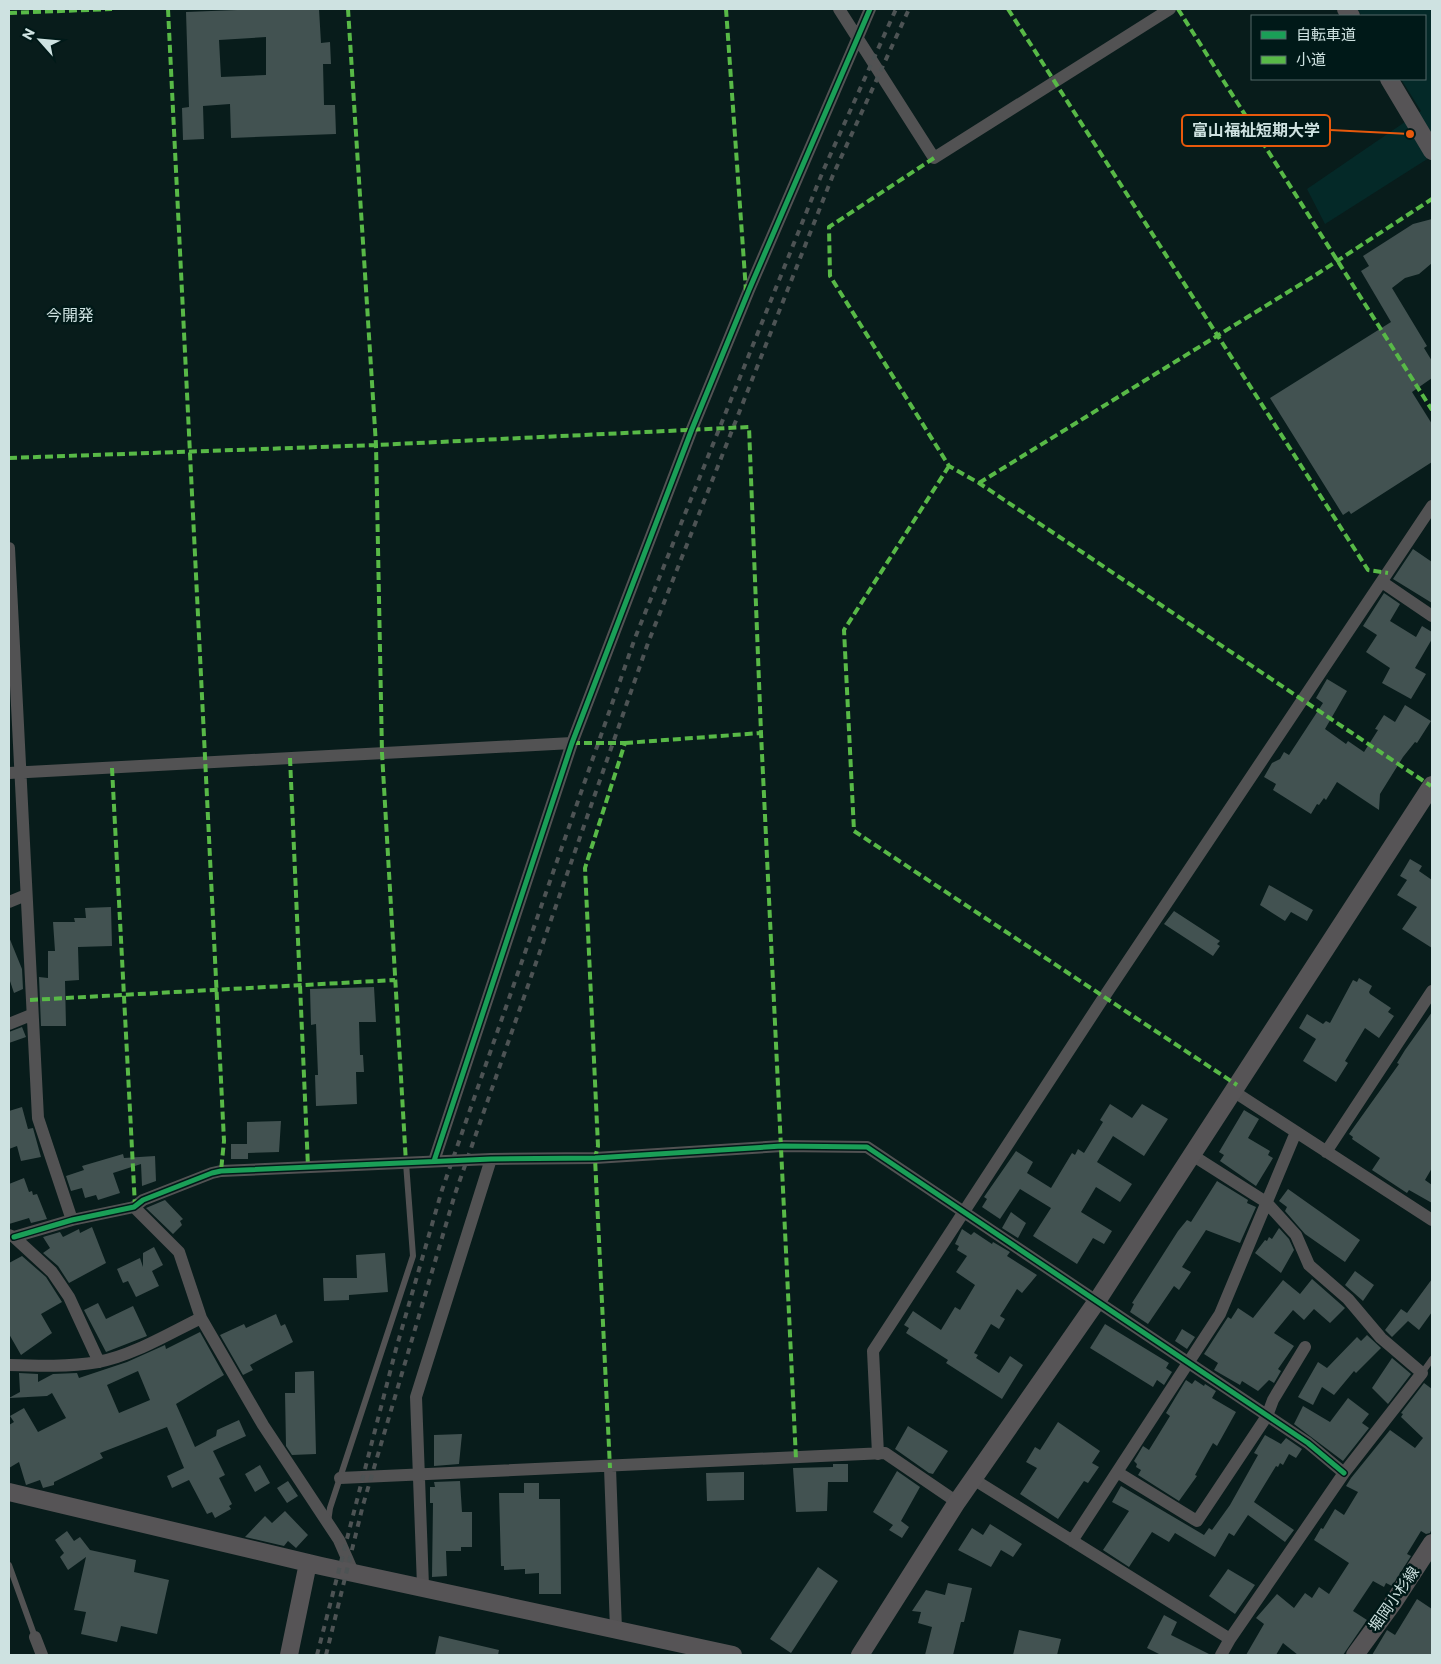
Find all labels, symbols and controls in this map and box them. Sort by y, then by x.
north arrow [15,15,65,65]
legend [1251,15,1426,80]
text: N [18,25,38,42]
text: 自転車道 [1296,25,1356,43]
text: 小道 [1296,50,1326,68]
callout: 富山福祉短期大学 [1182,115,1330,146]
text: 富山福祉短期大学 [1192,120,1320,139]
district label: 今開発 [46,305,94,324]
street label: 堀岡小杉線 [1364,1563,1422,1634]

